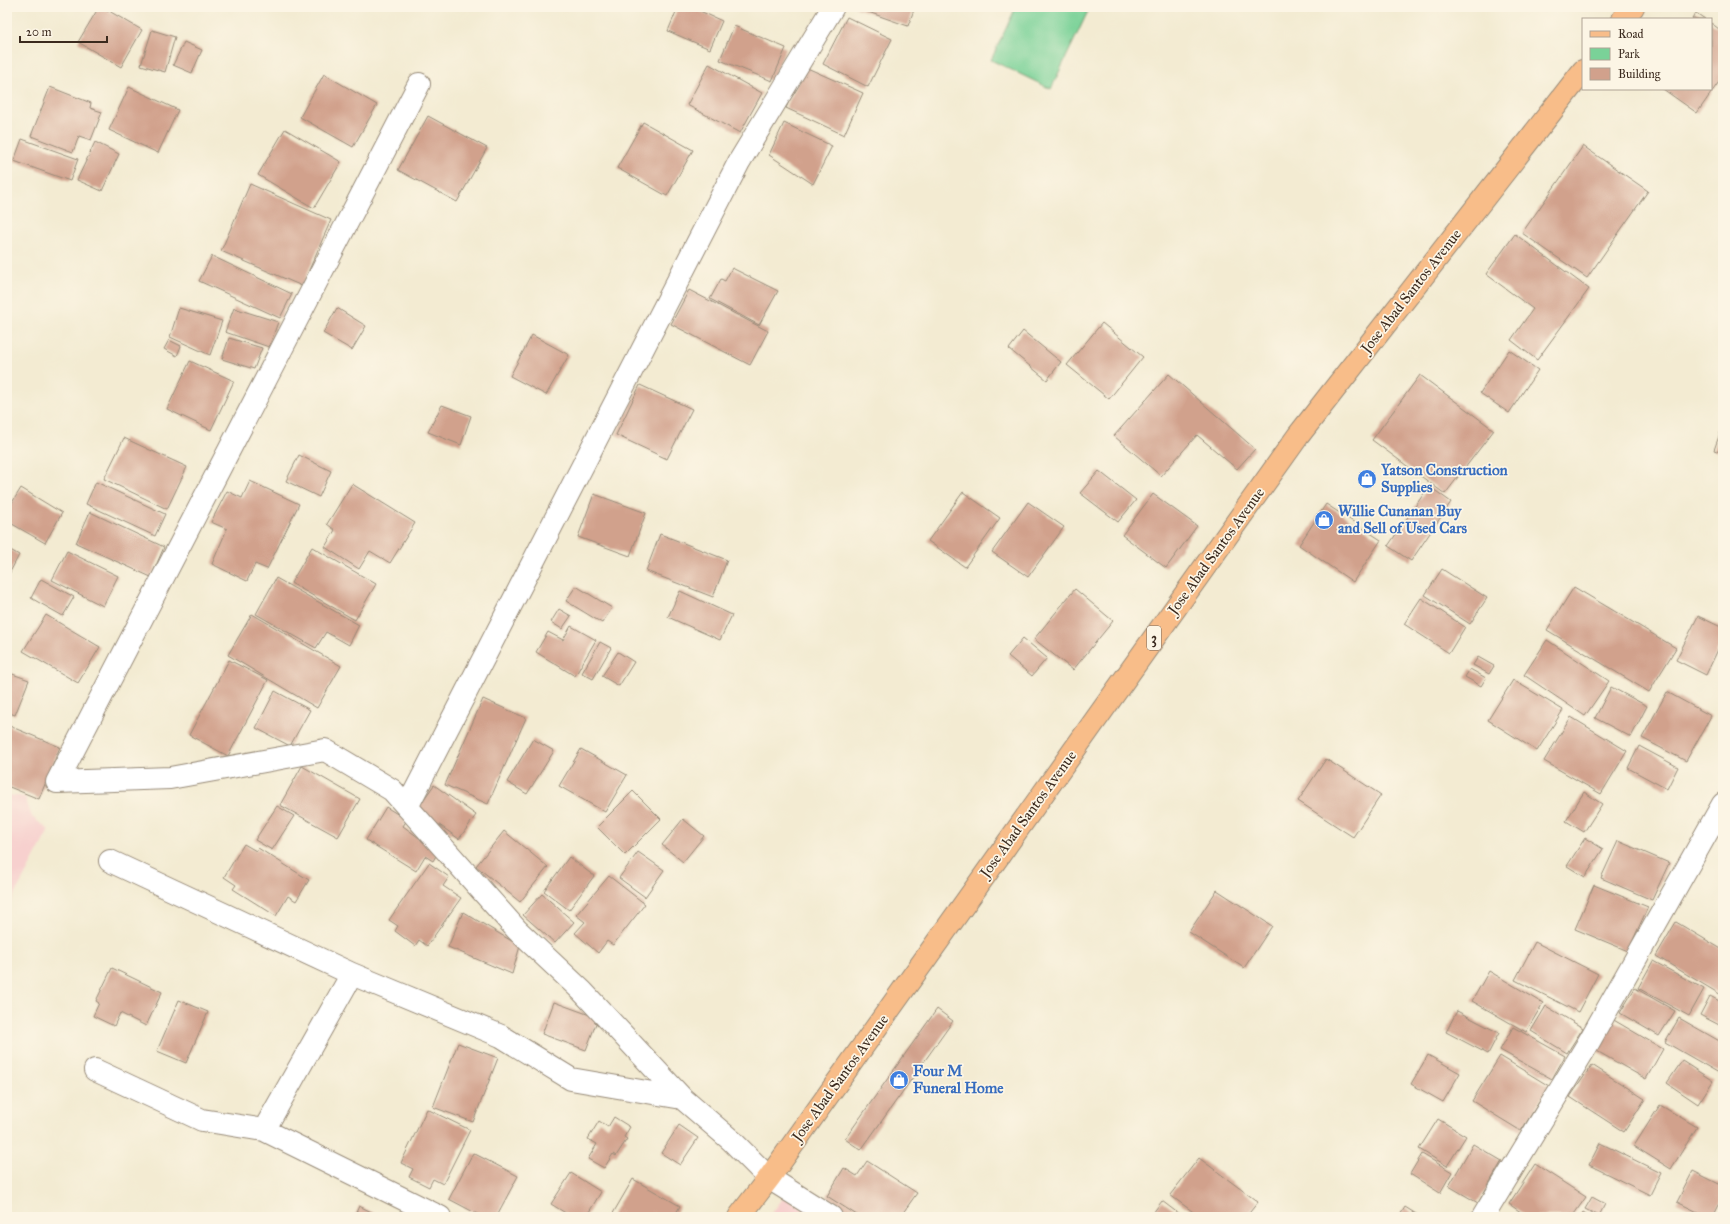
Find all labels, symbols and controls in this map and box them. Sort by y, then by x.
scale bar [20,18,107,44]
legend [1582,18,1712,90]
text: 20 m [26,25,52,39]
text: Road [1618,27,1644,41]
text: Park [1618,47,1640,61]
text: Building [1618,67,1661,82]
street label: Jose Abad Santos Avenue [1356,225,1466,359]
place label: Yatson Construction Supplies [1380,461,1509,497]
shop icon: Yatson Construction Supplies [1356,468,1378,490]
street label: Jose Abad Santos Avenue [1163,484,1269,620]
place label: Willie Cunanan Buy and Sell of Used Cars [1338,502,1468,537]
shop icon: Willie Cunanan Buy and Sell of Used Cars [1313,509,1335,531]
road number: 3 [1147,626,1161,650]
street label: Jose Abad Santos Avenue [975,747,1081,883]
street label: Jose Abad Santos Avenue [787,1011,893,1147]
place label: Four M Funeral Home [913,1062,1004,1097]
shop icon: Four M Funeral Home [888,1069,910,1091]

